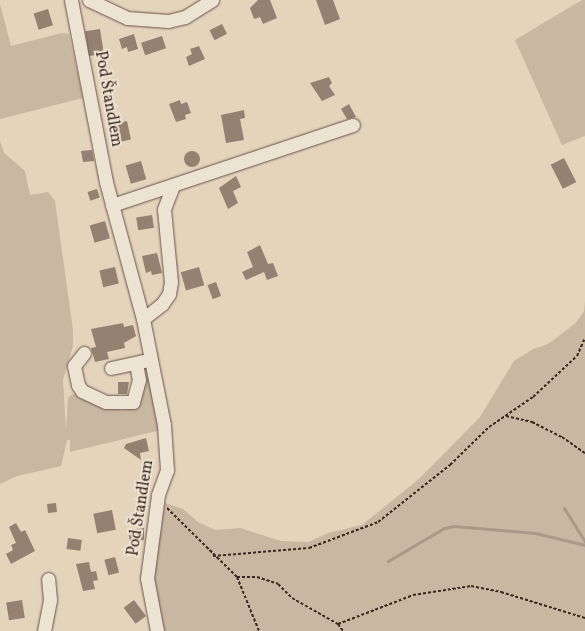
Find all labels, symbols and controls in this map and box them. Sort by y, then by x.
street label: Pod Štandlem [90,49,126,149]
street label: Pod Štandlem [124,458,158,558]

